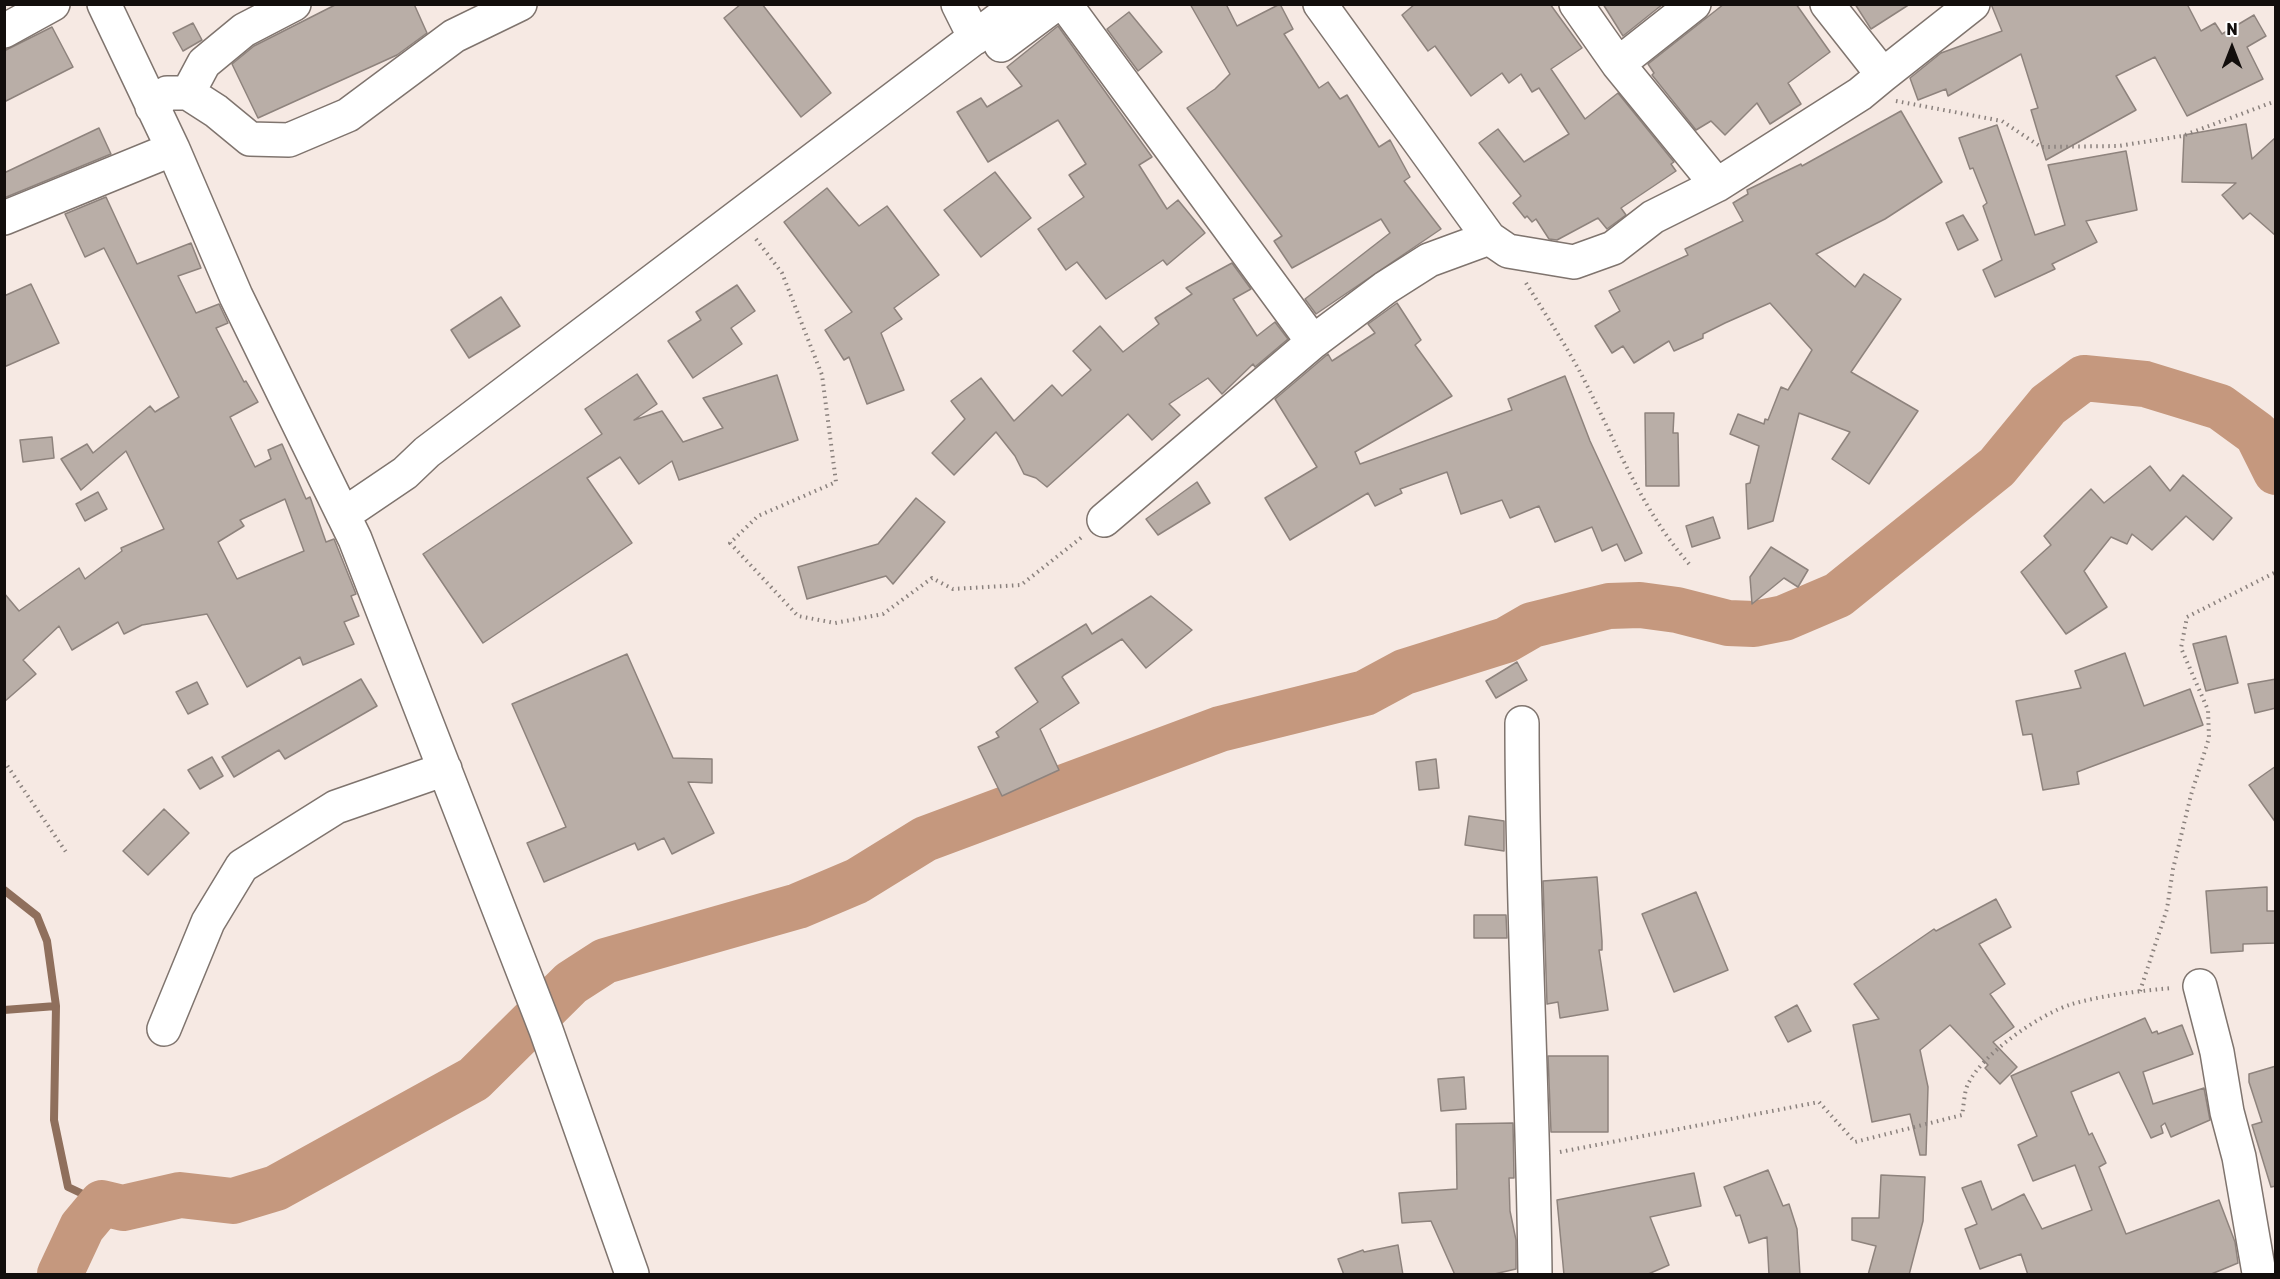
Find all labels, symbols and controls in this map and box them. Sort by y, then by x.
north arrow [2202,18,2262,78]
text: N [2226,20,2238,39]

